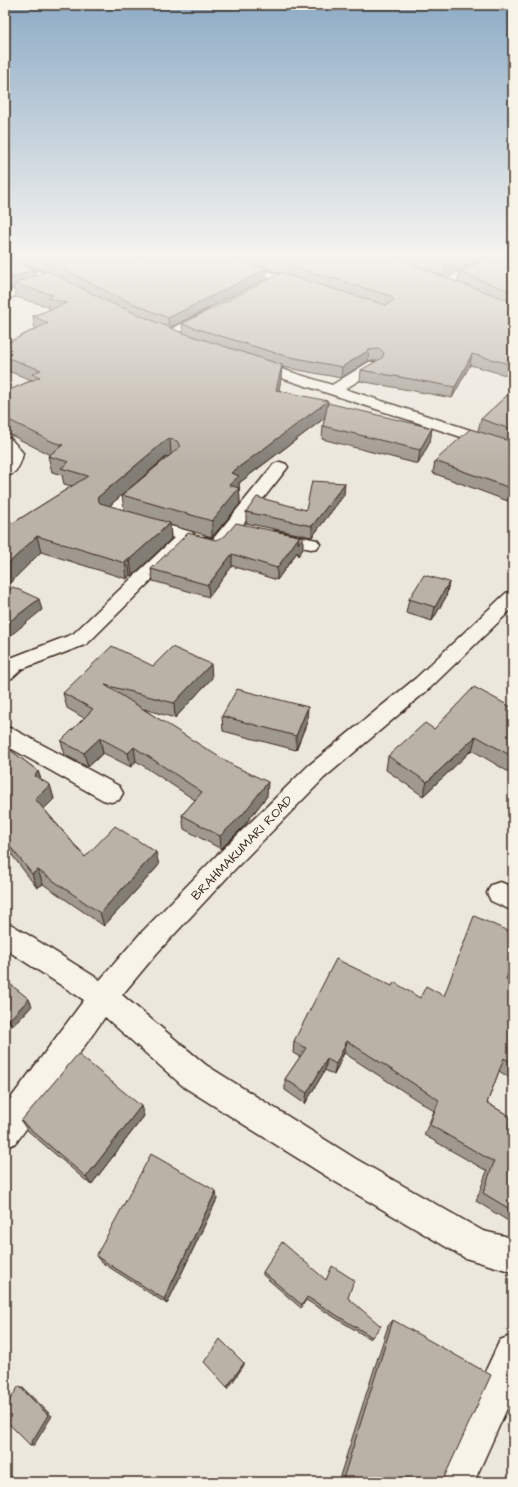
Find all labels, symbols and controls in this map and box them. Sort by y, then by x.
street label: BRAHMAKUMARI ROAD [187,791,297,904]

